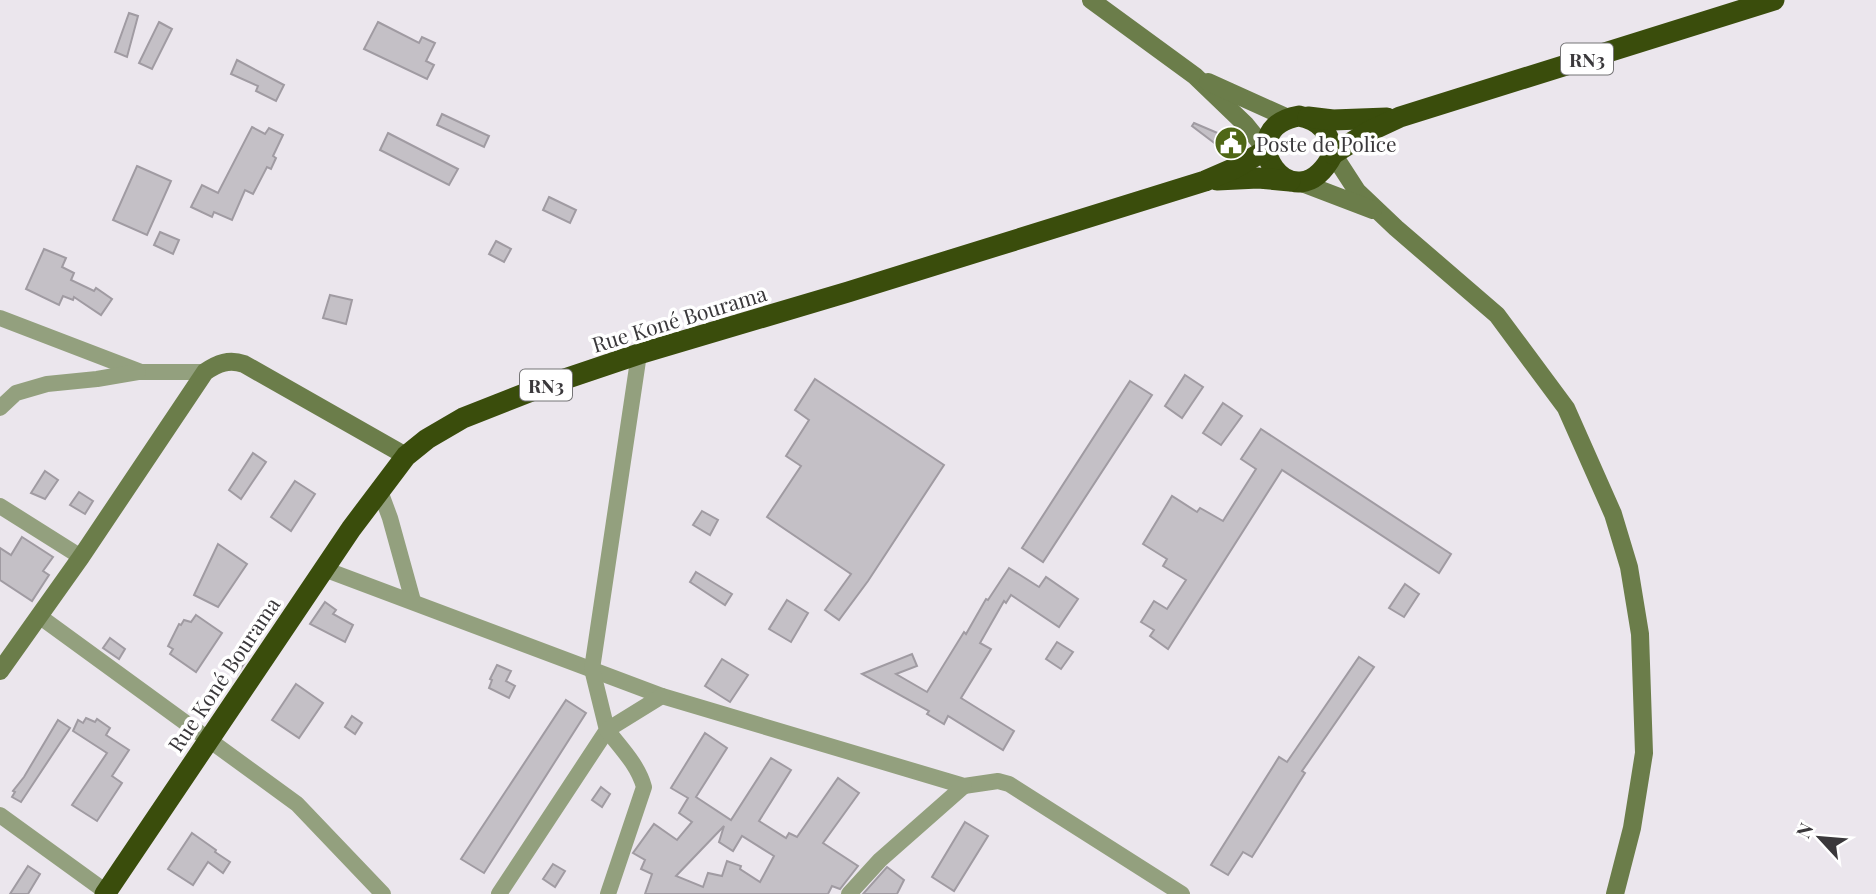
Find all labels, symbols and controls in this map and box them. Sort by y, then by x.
road number: RN3 [1561,44,1613,74]
public building icon: Poste de Police [1212,124,1250,162]
place label: Poste de Police [1256,129,1397,157]
street label: Rue Koné Bourama [588,278,770,358]
road number: RN3 [520,370,572,400]
street label: Rue Koné Bourama [161,591,286,757]
north arrow [1785,803,1855,873]
text: N [1789,818,1819,842]

